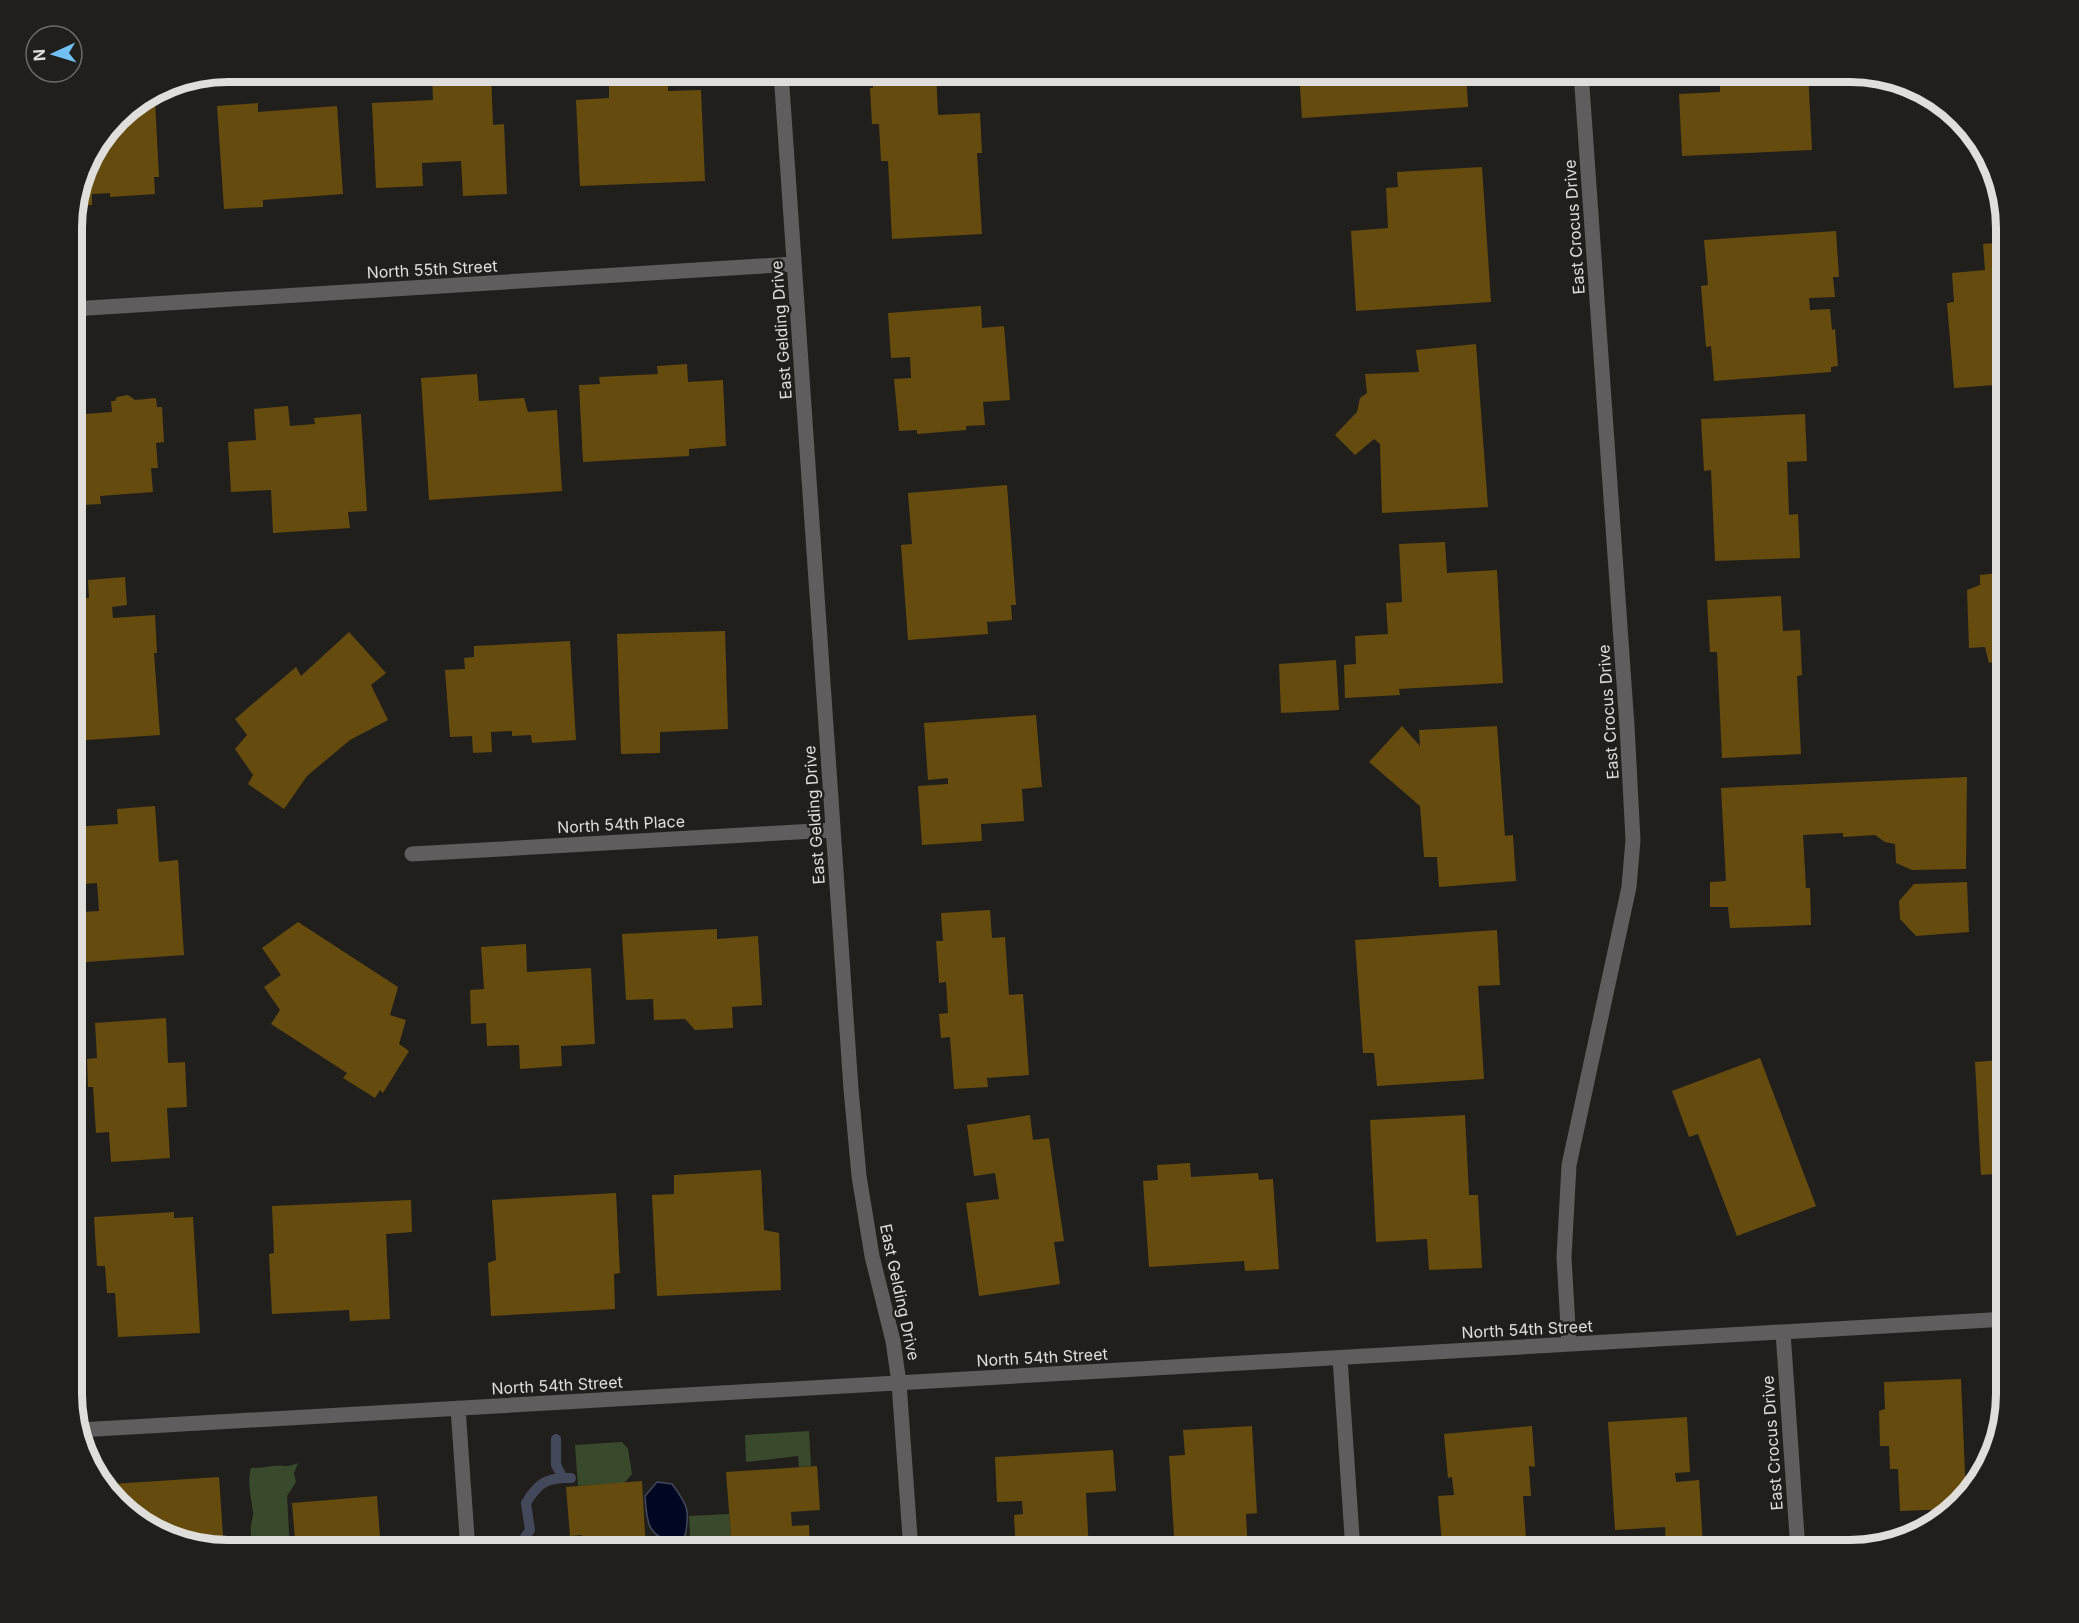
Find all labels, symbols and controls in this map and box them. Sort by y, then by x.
north arrow [24,24,84,84]
text: N [29,48,49,62]
street label: East Crocus Drive [1559,159,1589,295]
street label: North 55th Street [366,256,498,282]
street label: East Gelding Drive [766,260,796,400]
street label: East Crocus Drive [1593,644,1623,780]
street label: East Gelding Drive [799,745,829,885]
street label: North 54th Place [557,811,685,837]
street label: East Gelding Drive [876,1222,924,1362]
street label: North 54th Street [1461,1316,1593,1342]
street label: North 54th Street [976,1344,1108,1370]
street label: North 54th Street [491,1372,623,1398]
street label: East Crocus Drive [1757,1375,1787,1511]

